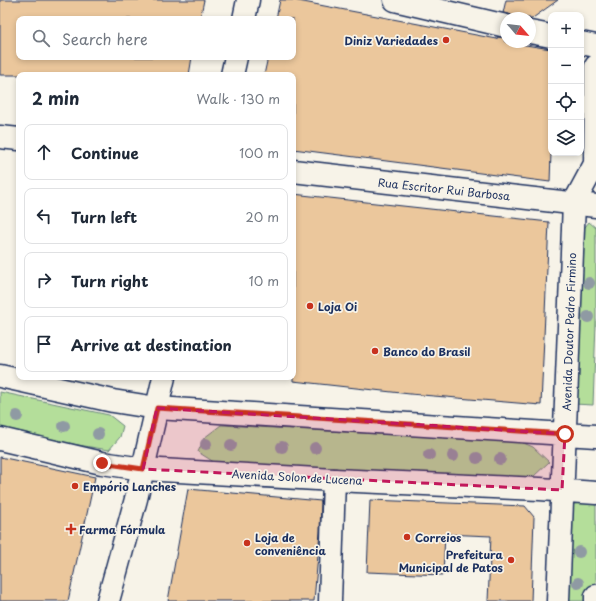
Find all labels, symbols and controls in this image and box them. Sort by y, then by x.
north arrow [500,12,536,48]
map controls [548,12,584,156]
button: + [548,12,584,48]
search box [16,16,296,60]
icon: search [30,27,52,49]
text: Search here [62,27,148,50]
place label: Diniz Variedades [345,32,438,49]
marker: Diniz Variedades [441,35,451,45]
button: − [548,48,584,84]
button: locate [548,84,584,120]
text: 2 min [32,85,79,111]
text: Walk · 130 m [197,89,280,108]
button: layers [548,120,584,156]
icon: ahead [33,141,55,163]
text: Continue [71,141,139,164]
text: 100 m [239,143,279,162]
street label: Rua Escritor Rui Barbosa [377,174,511,204]
icon: left [33,205,55,227]
text: Turn left [71,205,137,228]
text: 20 m [245,207,279,226]
street label: Avenida Doutor Pedro Firmino [558,252,580,412]
icon: right [33,269,55,291]
text: Turn right [71,269,148,292]
text: 10 m [249,271,279,290]
place label: Loja Oi [318,298,357,315]
marker: Loja Oi [305,301,315,311]
icon: arrive [33,333,55,355]
text: Arrive at destination [71,333,232,356]
place label: Banco do Brasil [383,343,470,360]
marker: Banco do Brasil [370,346,380,356]
route start [556,425,574,443]
route end [93,454,111,472]
street label: Avenida Solon de Lucena [231,465,363,489]
place label: Empório Lanches [83,478,176,495]
marker: Empório Lanches [70,481,80,491]
place label: Farma Fórmula [79,521,166,538]
marker: Farma Fórmula [66,524,76,534]
place label: Loja de conveniência [255,529,326,559]
place label: Correios [415,529,461,546]
marker: Correios [402,532,412,542]
marker: Loja de conveniência [242,538,252,548]
place label: Prefeitura Municipal de Patos [399,546,504,576]
marker: Prefeitura Municipal de Patos [506,555,516,565]

